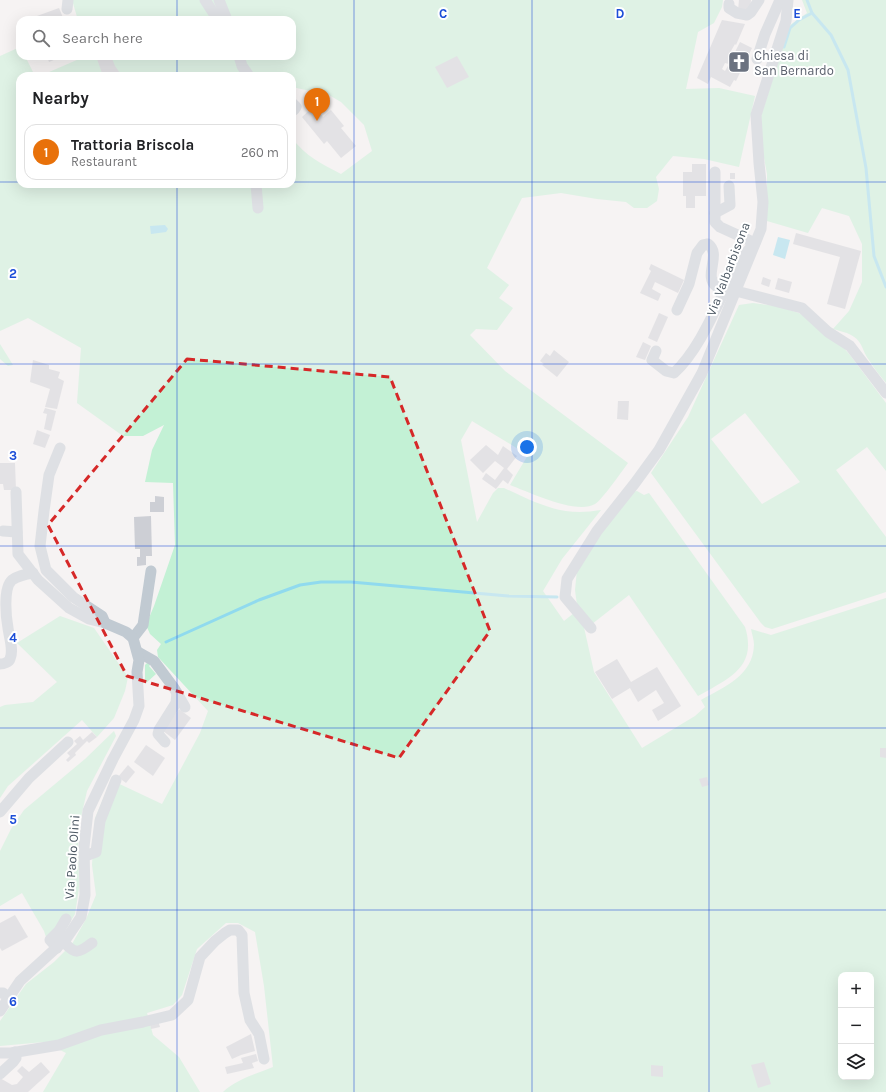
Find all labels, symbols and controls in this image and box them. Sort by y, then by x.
text: C [439,6,447,21]
text: D [616,6,625,21]
text: E [793,6,801,21]
search box [16,16,296,60]
icon: search [30,27,52,49]
text: Search here [62,29,143,47]
place label: Chiesa di San Bernardo [754,48,834,78]
church icon: Chiesa di San Bernardo [726,49,752,75]
text: Nearby [32,88,89,108]
pin: 1 [304,88,330,121]
text: Trattoria Briscola [71,136,194,154]
text: 1 [44,145,48,160]
text: 260 m [241,145,279,160]
text: Restaurant [71,154,137,169]
street label: Via Valbarbisona [703,220,753,318]
text: 2 [9,266,17,281]
your location [517,437,537,457]
text: 3 [9,448,17,463]
text: 4 [9,630,17,645]
text: 5 [9,812,17,827]
street label: Via Paolo Olini [62,814,82,900]
map controls [838,972,874,1080]
button: + [838,972,874,1008]
text: 6 [9,994,17,1009]
button: − [838,1008,874,1044]
button: layers [838,1044,874,1080]

